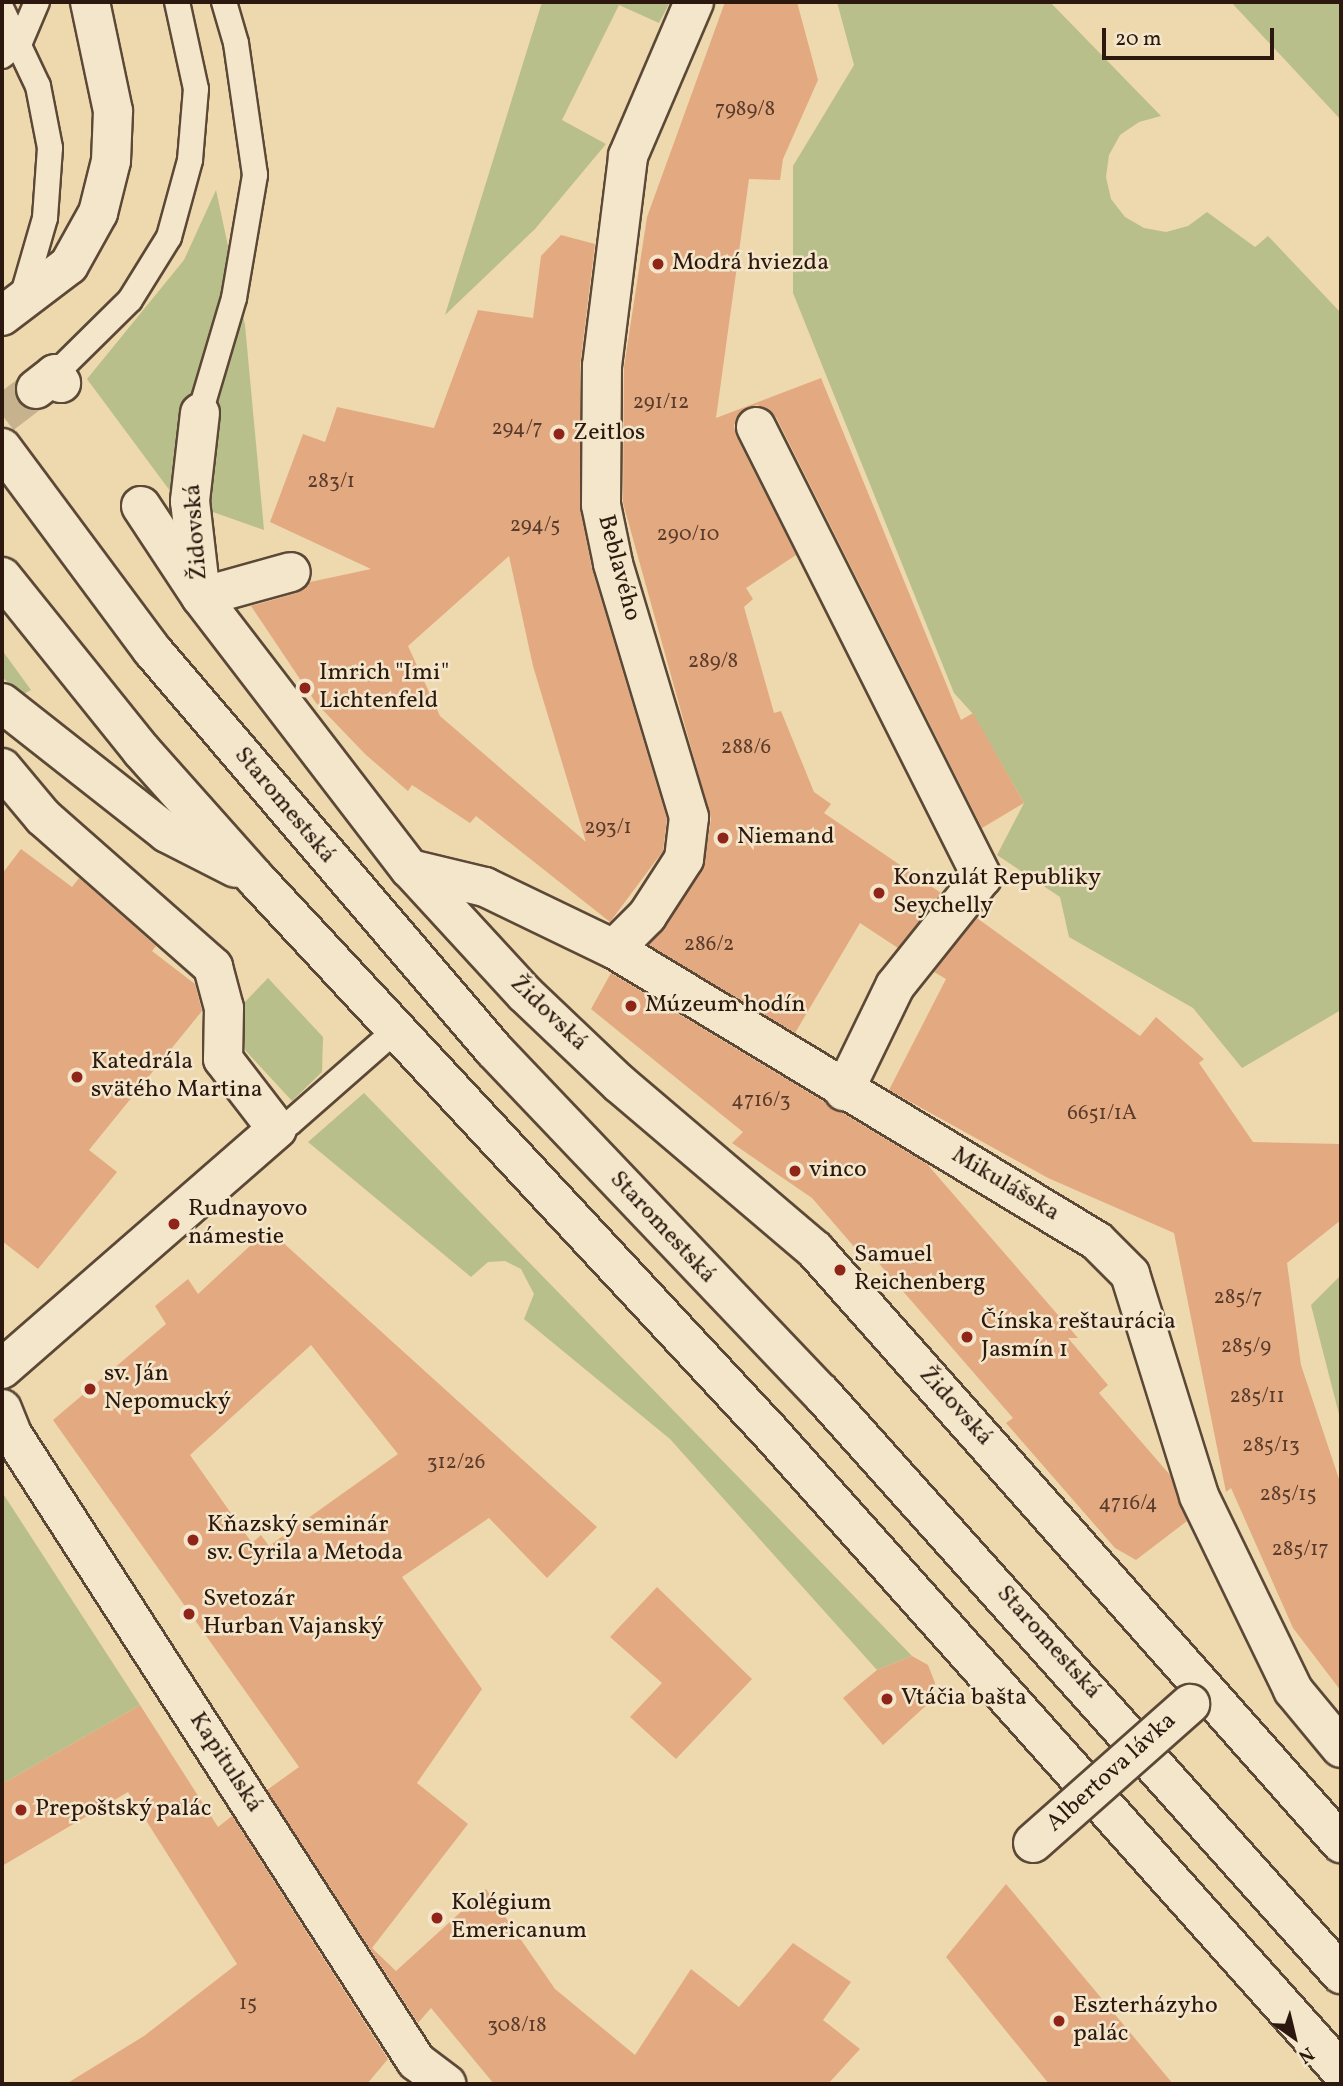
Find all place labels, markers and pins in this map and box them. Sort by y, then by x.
place label: Modrá hviezda [672,250,829,278]
marker: Modrá hviezda [650,256,666,272]
place label: Zeitlos [573,420,645,448]
marker: Zeitlos [551,426,567,442]
place label: Imrich "Imi" Lichtenfeld [319,660,449,716]
marker: Imrich "Imi" Lichtenfeld [297,680,313,696]
place label: Niemand [737,824,834,852]
marker: Niemand [715,830,731,846]
place label: Konzulát Republiky Seychelly [893,865,1101,921]
marker: Konzulát Republiky Seychelly [871,885,887,901]
place label: Múzeum hodín [645,992,806,1020]
marker: Múzeum hodín [623,998,639,1014]
place label: Katedrála svätého Martina [91,1049,263,1105]
marker: Katedrála svätého Martina [69,1069,85,1085]
place label: vinco [809,1157,867,1185]
marker: vinco [787,1163,803,1179]
place label: Rudnayovo námestie [188,1196,308,1252]
marker: Rudnayovo námestie [166,1216,182,1232]
place label: Samuel Reichenberg [854,1242,985,1298]
marker: Samuel Reichenberg [832,1262,848,1278]
place label: Čínska reštaurácia Jasmín 1 [981,1309,1176,1365]
marker: Čínska reštaurácia Jasmín 1 [959,1329,975,1345]
place label: sv. Ján Nepomucký [104,1361,231,1417]
marker: sv. Ján Nepomucký [82,1381,98,1397]
place label: Kňazský seminár sv. Cyrila a Metoda [207,1512,403,1568]
marker: Kňazský seminár sv. Cyrila a Metoda [185,1532,201,1548]
place label: Svetozár Hurban Vajanský [203,1586,385,1642]
marker: Svetozár Hurban Vajanský [181,1606,197,1622]
place label: Vtáčia bašta [901,1685,1027,1713]
marker: Vtáčia bašta [879,1691,895,1707]
place label: Prepoštský palác [35,1796,212,1824]
marker: Prepoštský palác [13,1802,29,1818]
place label: Kolégium Emericanum [451,1890,587,1946]
marker: Kolégium Emericanum [429,1910,445,1926]
place label: Eszterházyho palác [1073,1993,1218,2049]
marker: Eszterházyho palác [1051,2013,1067,2029]

